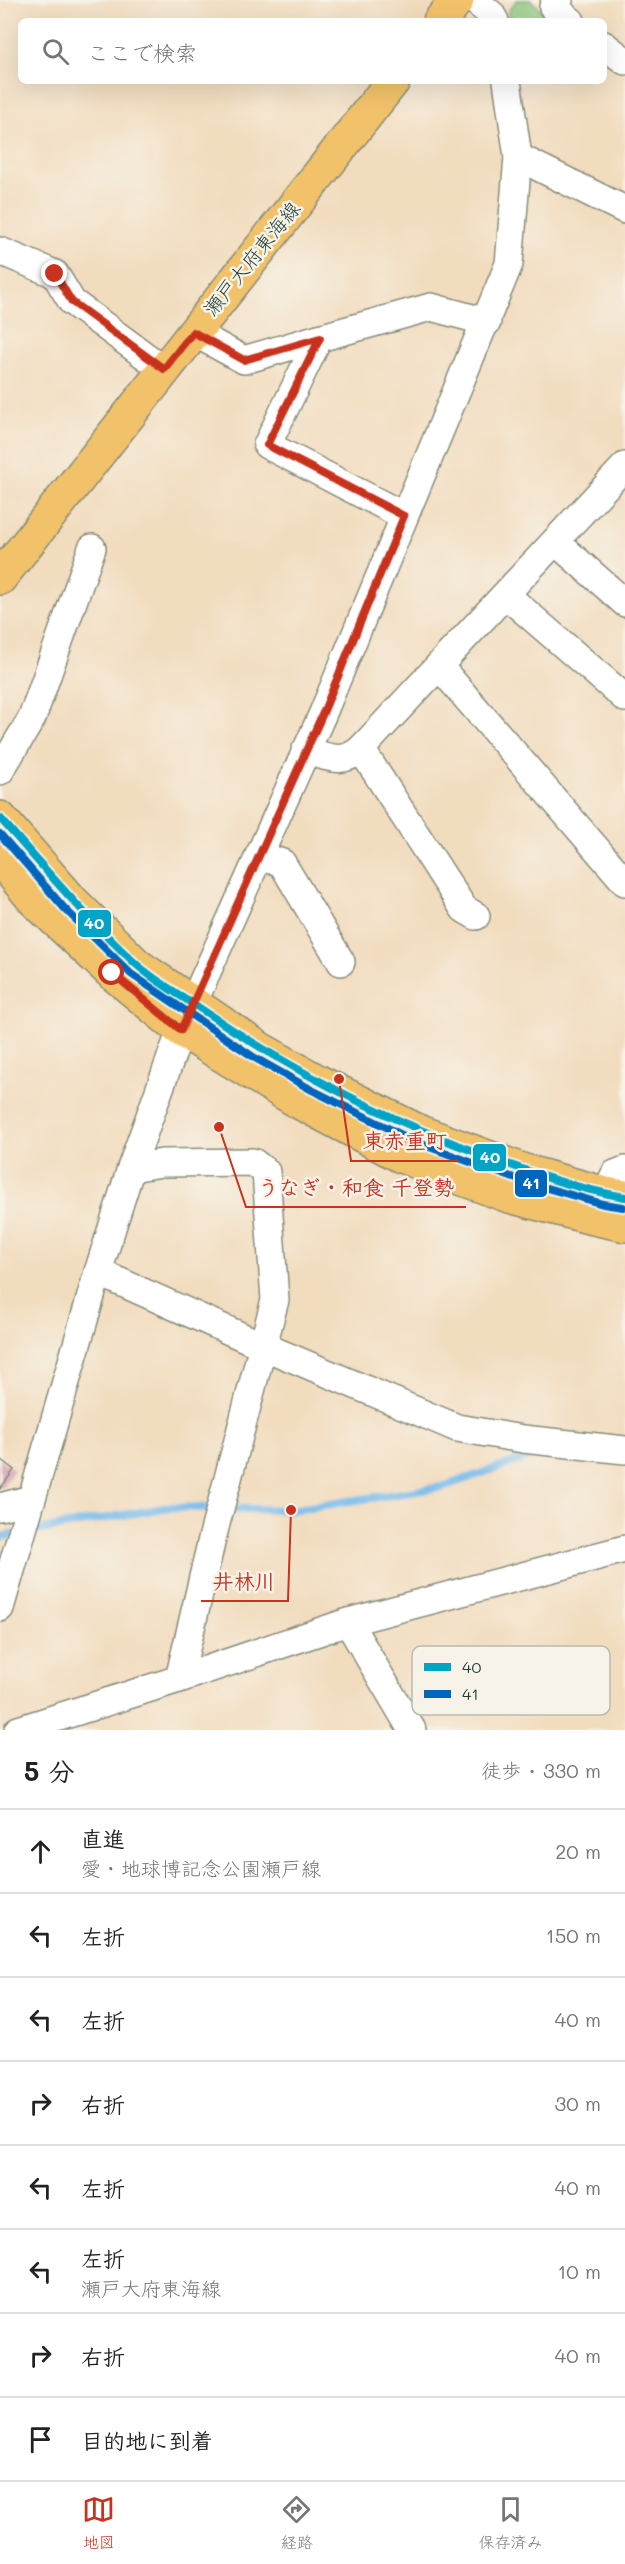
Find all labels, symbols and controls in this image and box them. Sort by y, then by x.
search box [18,18,607,84]
icon: search [39,35,72,68]
text: ここで検索 [87,38,197,67]
street label: 瀬戸大府東海線 [197,195,305,321]
route end [41,260,67,286]
line badge: 40 [77,909,112,938]
text: 40 [84,912,104,933]
route start [98,959,124,985]
callout: 東赤重町 [351,1122,459,1161]
text: 東赤重町 [363,1126,447,1153]
line badge: 40 [472,1143,507,1172]
text: 40 [480,1146,500,1167]
callout: うなぎ・和食 千登勢 [246,1168,466,1207]
line badge: 41 [514,1169,548,1198]
text: 41 [522,1172,540,1193]
text: うなぎ・和食 千登勢 [258,1173,454,1200]
callout: 井林川 [201,1562,288,1601]
text: 井林川 [213,1567,276,1594]
legend [412,1646,610,1715]
text: 40 [462,1656,481,1677]
text: 41 [462,1683,479,1704]
text: 5 分 [24,1754,75,1788]
text: 徒歩 · 330 m [481,1757,601,1783]
text: 直進 [81,1824,125,1853]
icon: ahead [24,1835,57,1868]
text: 20 m [555,1838,601,1864]
text: 愛・地球博記念公園瀬戸線 [81,1855,321,1881]
icon: left [24,1919,57,1952]
text: 左折 [81,1922,125,1951]
text: 150 m [546,1922,601,1948]
icon: left [24,2003,57,2036]
text: 左折 [81,2006,125,2035]
text: 40 m [555,2006,601,2032]
icon: right [24,2087,57,2120]
text: 右折 [81,2090,125,2119]
text: 30 m [555,2090,601,2116]
icon: left [24,2171,57,2204]
text: 左折 [81,2174,125,2203]
text: 40 m [555,2174,601,2200]
text: 左折 [81,2244,125,2273]
icon: left [24,2255,57,2288]
text: 10 m [557,2258,601,2284]
text: 瀬戸大府東海線 [81,2275,221,2301]
icon: right [24,2339,57,2372]
text: 右折 [81,2342,125,2371]
text: 40 m [555,2342,601,2368]
icon: arrive [24,2423,57,2456]
text: 目的地に到着 [81,2426,213,2455]
tab: 地図 [82,2493,115,2553]
tab: 経路 [280,2493,313,2553]
tab: 保存済み [478,2493,542,2553]

